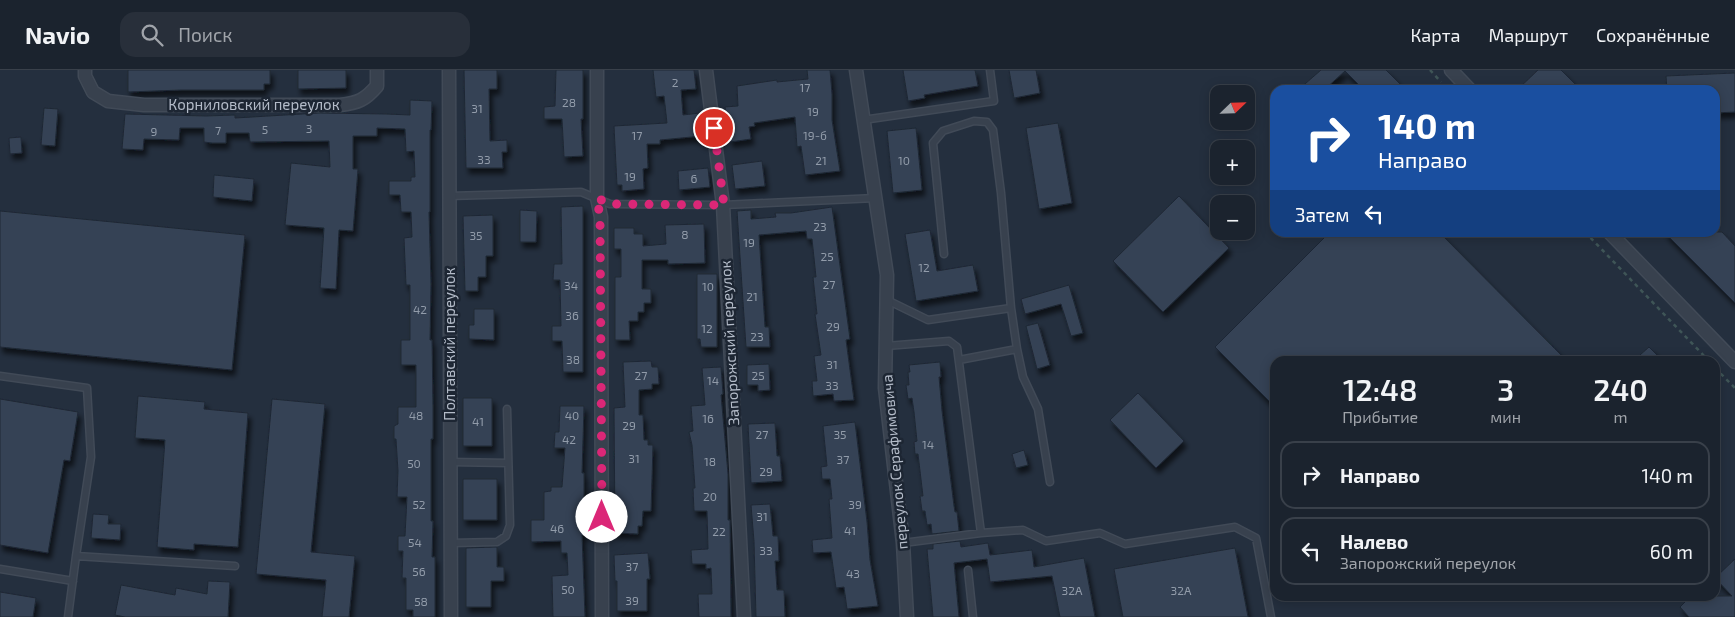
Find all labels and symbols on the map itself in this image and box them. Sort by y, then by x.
house number: 2 [672,75,679,89]
house number: 17 [800,80,810,94]
north arrow [1210,85,1255,130]
street label: Корниловский переулок [168,95,340,114]
house number: 28 [562,95,576,109]
house number: 31 [471,101,483,115]
house number: 19 [807,104,819,118]
pin [693,107,735,149]
house number: 3 [306,121,312,135]
house number: 5 [262,122,268,136]
house number: 7 [215,123,221,137]
house number: 9 [151,124,158,138]
house number: 17 [632,128,642,142]
house number: 19-б [803,128,827,142]
house number: 33 [477,152,491,166]
house number: 21 [815,153,827,167]
house number: 10 [898,153,910,167]
house number: 19 [624,169,636,183]
house number: 6 [691,171,698,185]
house number: 23 [813,219,827,233]
house number: 8 [681,227,689,241]
house number: 35 [469,228,483,242]
house number: 19 [743,235,755,249]
house number: 25 [820,249,834,263]
street label: Запорожский переулок [716,260,743,426]
house number: 12 [918,260,930,274]
street label: Полтавский переулок [440,267,459,421]
house number: 27 [823,277,835,291]
house number: 34 [564,278,578,292]
house number: 10 [702,279,714,293]
house number: 21 [746,289,758,303]
house number: 42 [413,302,427,316]
house number: 36 [565,308,579,322]
house number: 29 [826,319,840,333]
house number: 12 [701,321,713,335]
house number: 23 [750,329,764,343]
house number: 38 [566,352,580,366]
house number: 31 [826,357,838,371]
house number: 27 [635,368,647,382]
house number: 25 [751,368,765,382]
house number: 14 [707,373,719,387]
street label: переулок Серафимовича [877,374,912,550]
house number: 33 [825,378,839,392]
house number: 48 [409,408,423,422]
house number: 40 [565,408,579,422]
house number: 16 [702,411,714,425]
house number: 41 [472,414,484,428]
house number: 29 [622,418,636,432]
house number: 27 [756,427,768,441]
house number: 35 [833,427,847,441]
house number: 42 [562,432,576,446]
house number: 14 [922,437,934,451]
house number: 31 [628,451,640,465]
house number: 37 [837,452,849,466]
house number: 18 [704,454,716,468]
house number: 50 [407,456,421,470]
house number: 29 [759,464,773,478]
house number: 20 [703,489,717,503]
position arrow [575,490,627,542]
house number: 52 [412,497,426,511]
house number: 39 [848,497,862,511]
house number: 31 [756,509,768,523]
house number: 46 [550,521,564,535]
house number: 41 [844,523,856,537]
house number: 22 [712,524,726,538]
house number: 54 [408,535,422,549]
house number: 33 [759,543,773,557]
house number: 37 [626,559,638,573]
house number: 56 [412,564,426,578]
house number: 43 [846,566,860,580]
house number: 50 [561,582,575,596]
house number: 32А [1062,583,1083,597]
house number: 32А [1171,583,1192,597]
house number: 39 [625,593,639,607]
house number: 58 [414,594,428,608]

